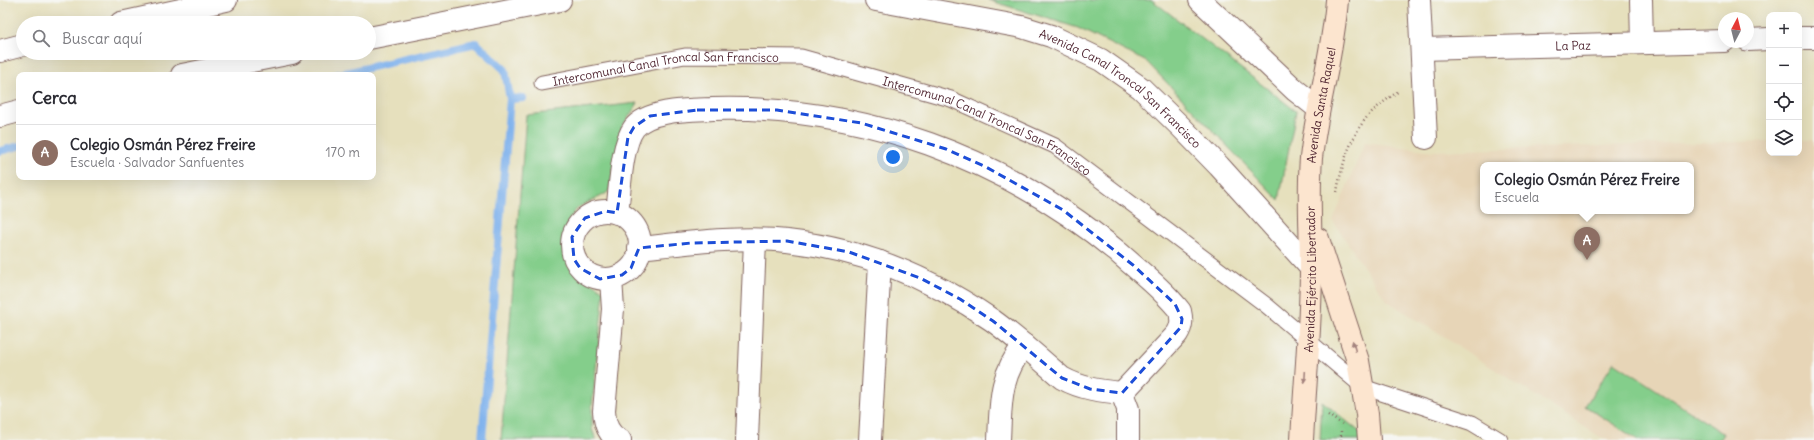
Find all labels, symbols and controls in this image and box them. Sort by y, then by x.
north arrow [1718,12,1754,48]
map controls [1766,12,1802,156]
button: + [1766,12,1802,48]
search box [16,16,376,60]
street label: Avenida Canal Troncal San Francisco [1037,25,1205,151]
icon: search [30,27,52,49]
text: Buscar aquí [62,29,142,48]
street label: La Paz [1555,37,1591,53]
street label: Avenida Santa Raquel [1303,46,1338,164]
button: − [1766,48,1802,84]
street label: Intercomunal Canal Troncal San Francisco [551,49,779,88]
street label: Intercomunal Canal Troncal San Francisco [881,73,1095,179]
button: locate [1766,84,1802,120]
text: Cerca [32,87,77,109]
button: layers [1766,120,1802,156]
text: Colegio Osmán Pérez Freire [70,135,256,154]
text: A [41,144,49,161]
text: 170 m [325,144,360,161]
your location [883,147,903,167]
text: Escuela · Salvador Sanfuentes [70,154,244,171]
popup [1480,162,1694,214]
text: Colegio Osmán Pérez Freire [1494,170,1680,189]
text: Escuela [1494,189,1539,206]
street label: Avenida Ejército Libertador [1300,206,1319,353]
pin: A [1574,227,1600,260]
one-way arrow [1351,340,1357,352]
one-way arrow [1302,371,1309,383]

